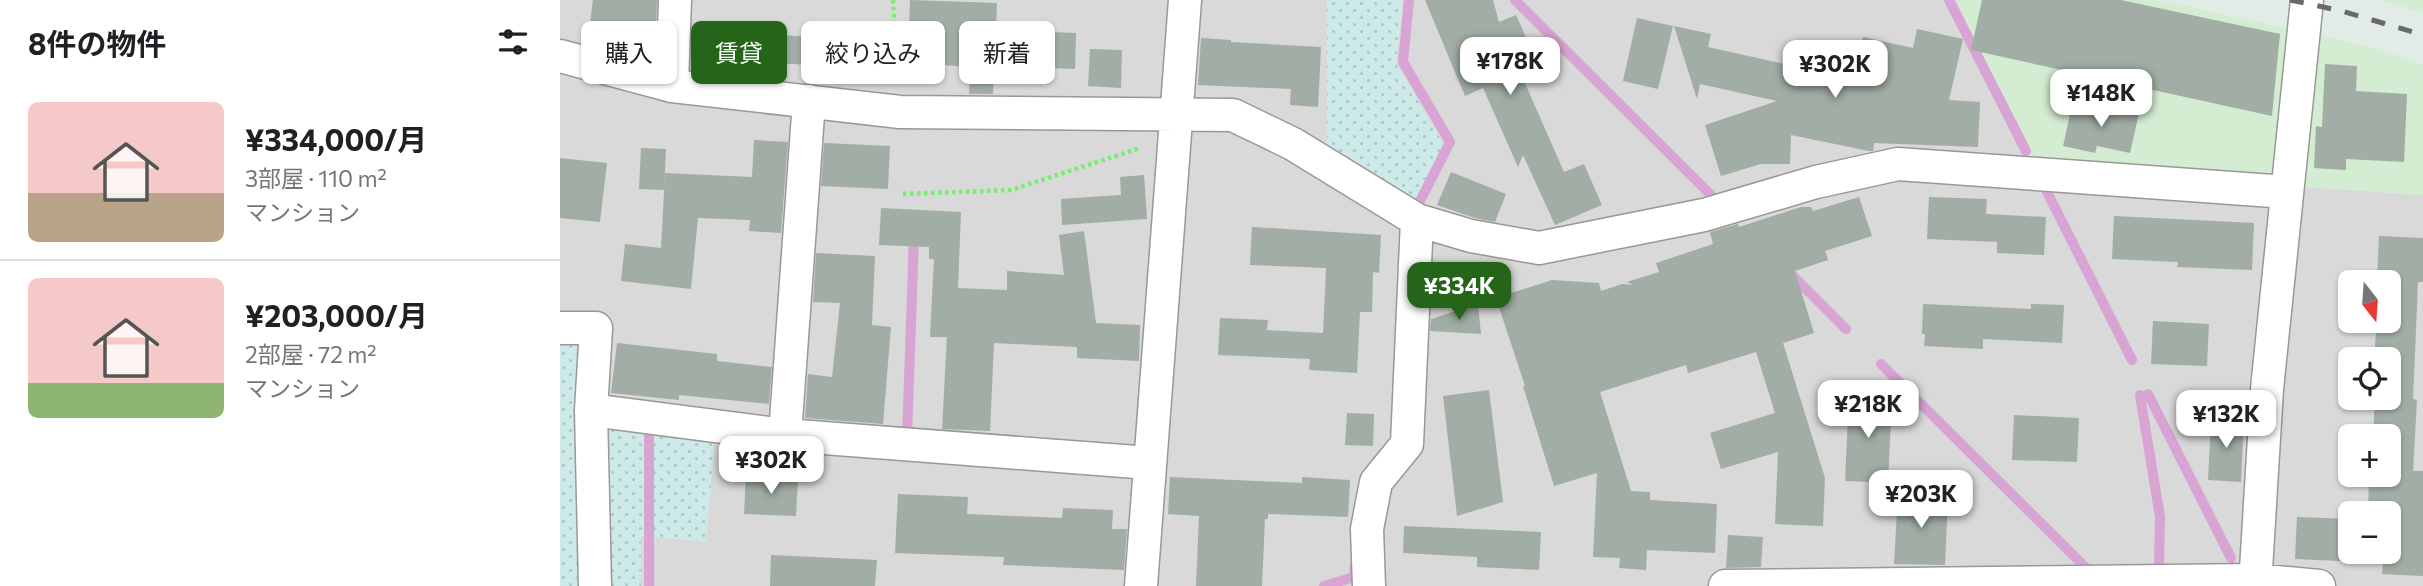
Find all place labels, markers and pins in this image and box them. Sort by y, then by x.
pin: ¥178K [1461,38,1559,97]
pin: ¥302K [1786,41,1884,100]
pin: ¥148K [2052,69,2150,129]
pin: ¥334K [1410,262,1508,322]
pin: ¥218K [1819,380,1917,440]
pin: ¥132K [2177,391,2275,450]
pin: ¥302K [722,436,820,496]
pin: ¥203K [1872,470,1970,530]

